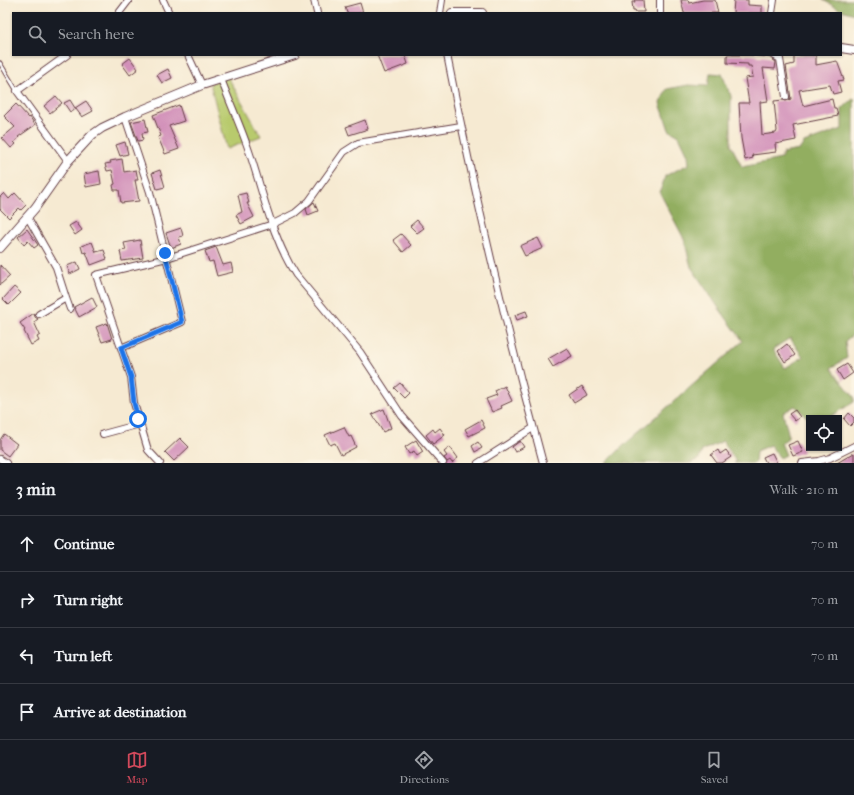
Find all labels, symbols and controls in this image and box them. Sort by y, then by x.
search box [12,12,842,56]
icon: search [26,23,48,45]
text: Search here [58,25,134,43]
route end [156,244,174,262]
route start [129,410,147,428]
map controls [806,415,842,451]
button: locate [806,415,842,451]
text: 3 min [16,479,56,499]
text: Walk · 210 m [770,482,838,497]
icon: ahead [16,533,38,555]
text: Continue [54,535,114,553]
text: 70 m [811,536,838,551]
icon: right [16,589,38,611]
text: Turn right [54,591,123,609]
text: 70 m [811,592,838,607]
icon: left [16,645,38,667]
text: Turn left [54,647,112,665]
text: 70 m [811,648,838,663]
icon: arrive [16,701,38,723]
text: Arrive at destination [54,703,186,721]
tab: Map [126,749,148,786]
tab: Directions [400,749,449,786]
tab: Saved [701,749,728,786]

